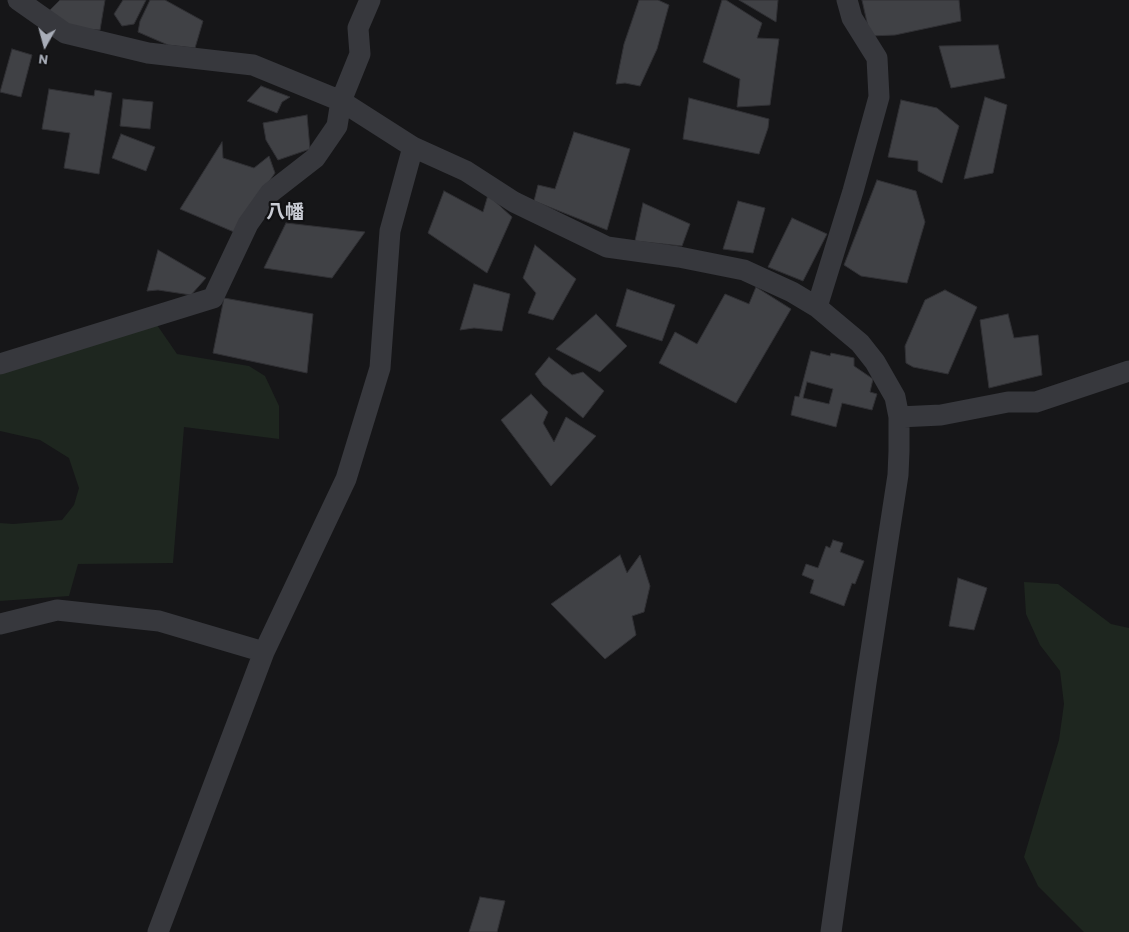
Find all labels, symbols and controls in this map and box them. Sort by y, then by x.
north arrow [20,20,70,70]
text: N [37,51,49,69]
district label: 八幡 [266,201,304,223]

